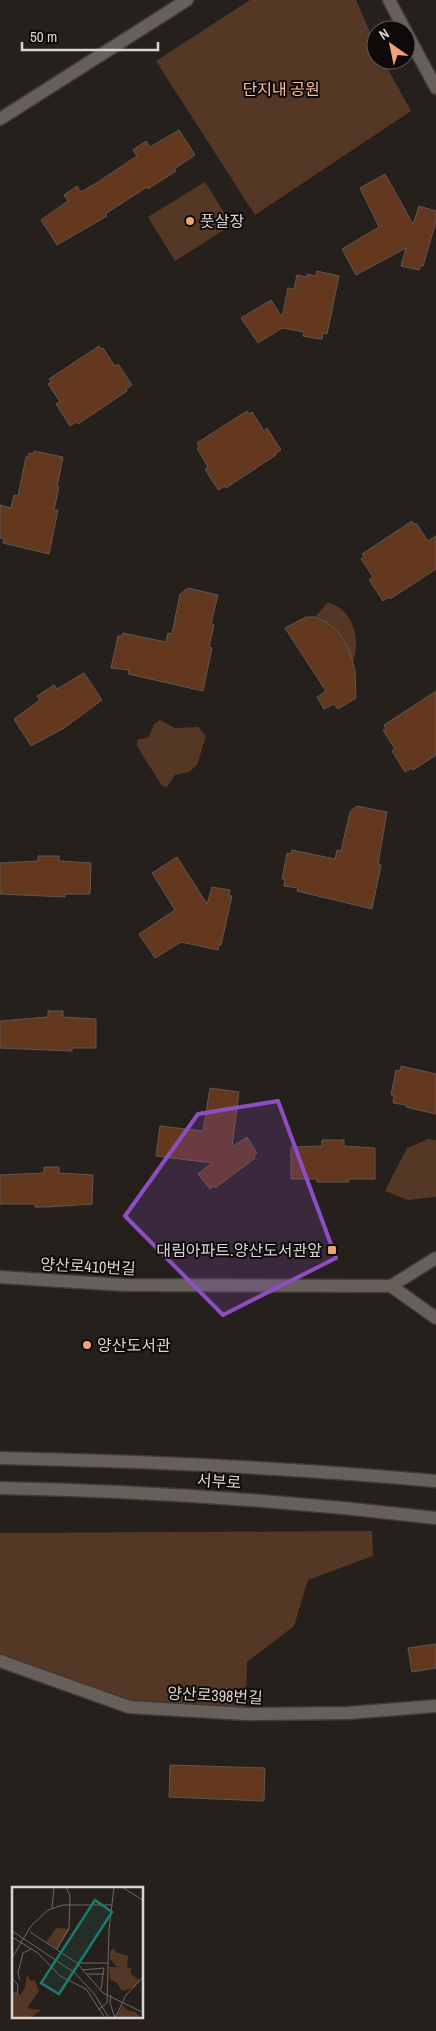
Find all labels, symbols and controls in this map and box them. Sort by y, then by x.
scale bar [22,20,159,52]
north arrow [366,20,416,70]
text: N [376,24,392,44]
text: 50 m [30,26,57,47]
park label: 단지내 공원 [242,78,320,100]
place label: 풋살장 [200,210,244,232]
marker: 풋살장 [184,215,196,227]
place label: 대림아파트.양산도서관앞 [156,1239,322,1261]
marker: 대림아파트.양산도서관앞 [326,1244,338,1256]
street label: 양산로410번길 [40,1253,136,1279]
place label: 양산도서관 [97,1334,171,1356]
marker: 양산도서관 [81,1339,93,1351]
street label: 서부로 [196,1468,242,1494]
street label: 양산로398번길 [167,1682,263,1708]
inset map [12,1887,144,2018]

